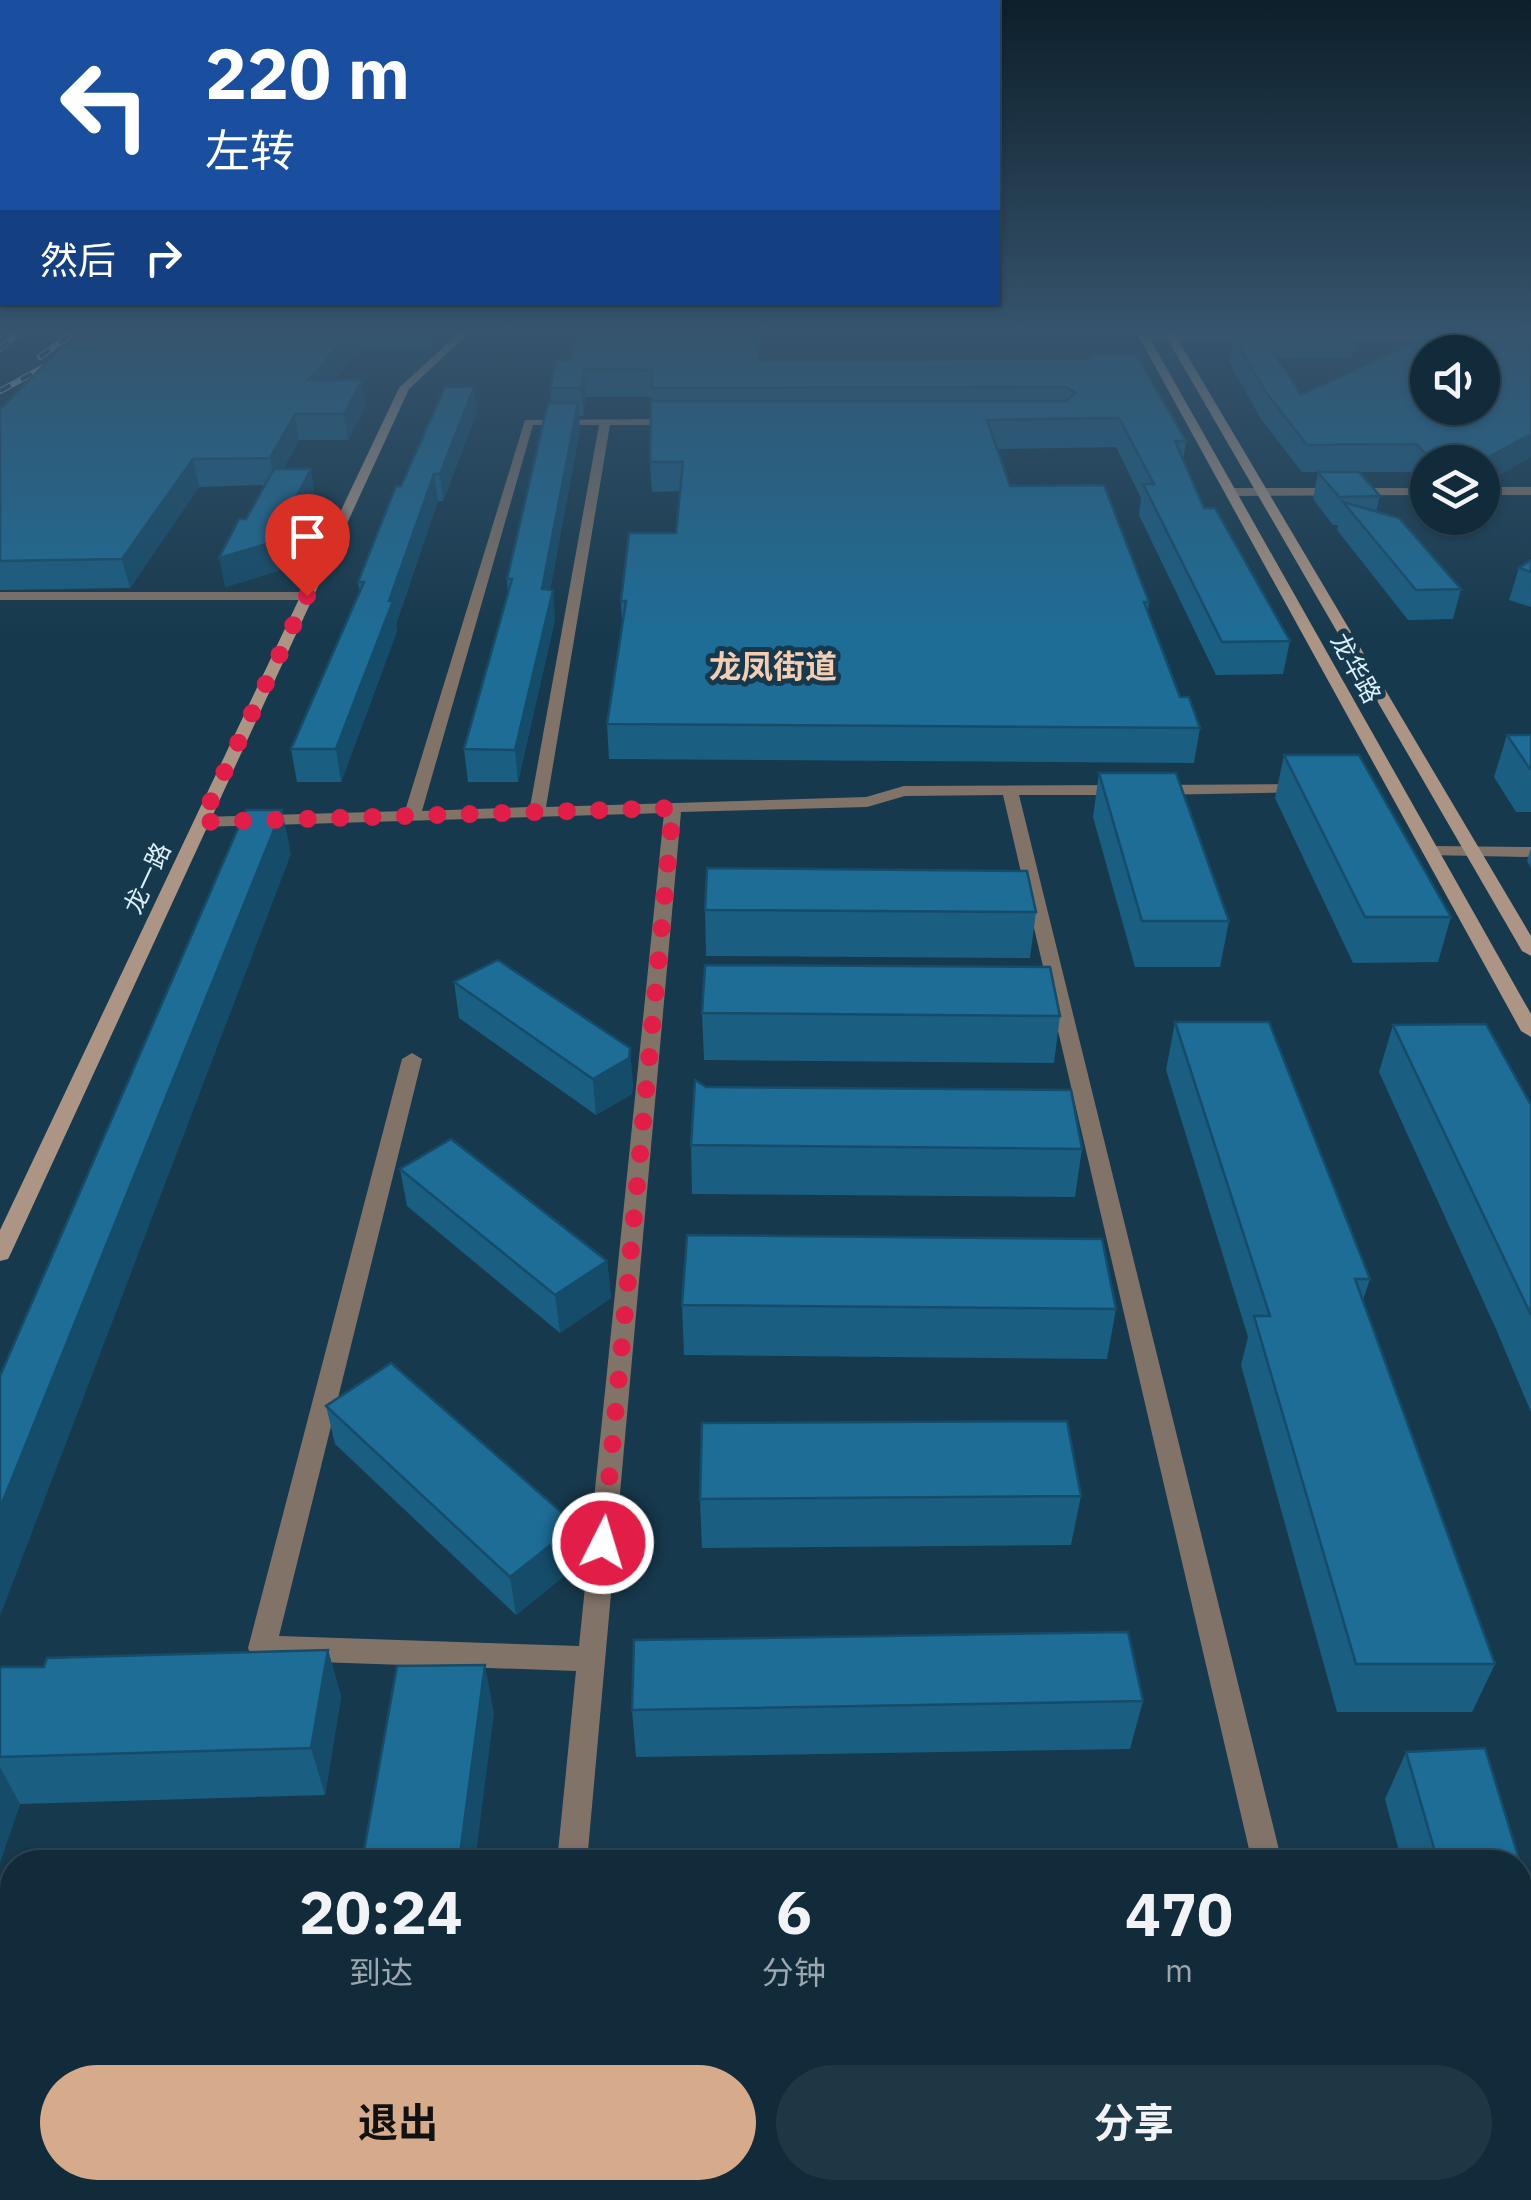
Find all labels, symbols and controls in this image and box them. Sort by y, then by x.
text: 220 m [205,27,410,118]
icon: left [40,40,170,170]
text: 左转 [205,121,295,179]
icon: right [136,230,191,285]
text: 然后 [40,235,116,284]
map controls [1410,335,1500,535]
button: sound [1410,335,1500,425]
button: layers [1410,445,1500,535]
pin [265,494,350,597]
icon: arrive [280,509,335,564]
street label: 龙华路 [1324,627,1389,709]
district label: 龙凤街道 [709,645,837,687]
street label: 龙一路 [116,837,177,919]
position arrow [551,1491,655,1595]
text: 20:24 [299,1872,463,1951]
text: 6 [776,1872,812,1951]
text: 470 [1125,1874,1233,1953]
text: m [1165,1949,1193,1991]
text: 到达 [349,1951,413,1993]
text: 分钟 [762,1951,826,1993]
button: 退出 [40,2065,756,2180]
button: 分享 [776,2065,1492,2180]

